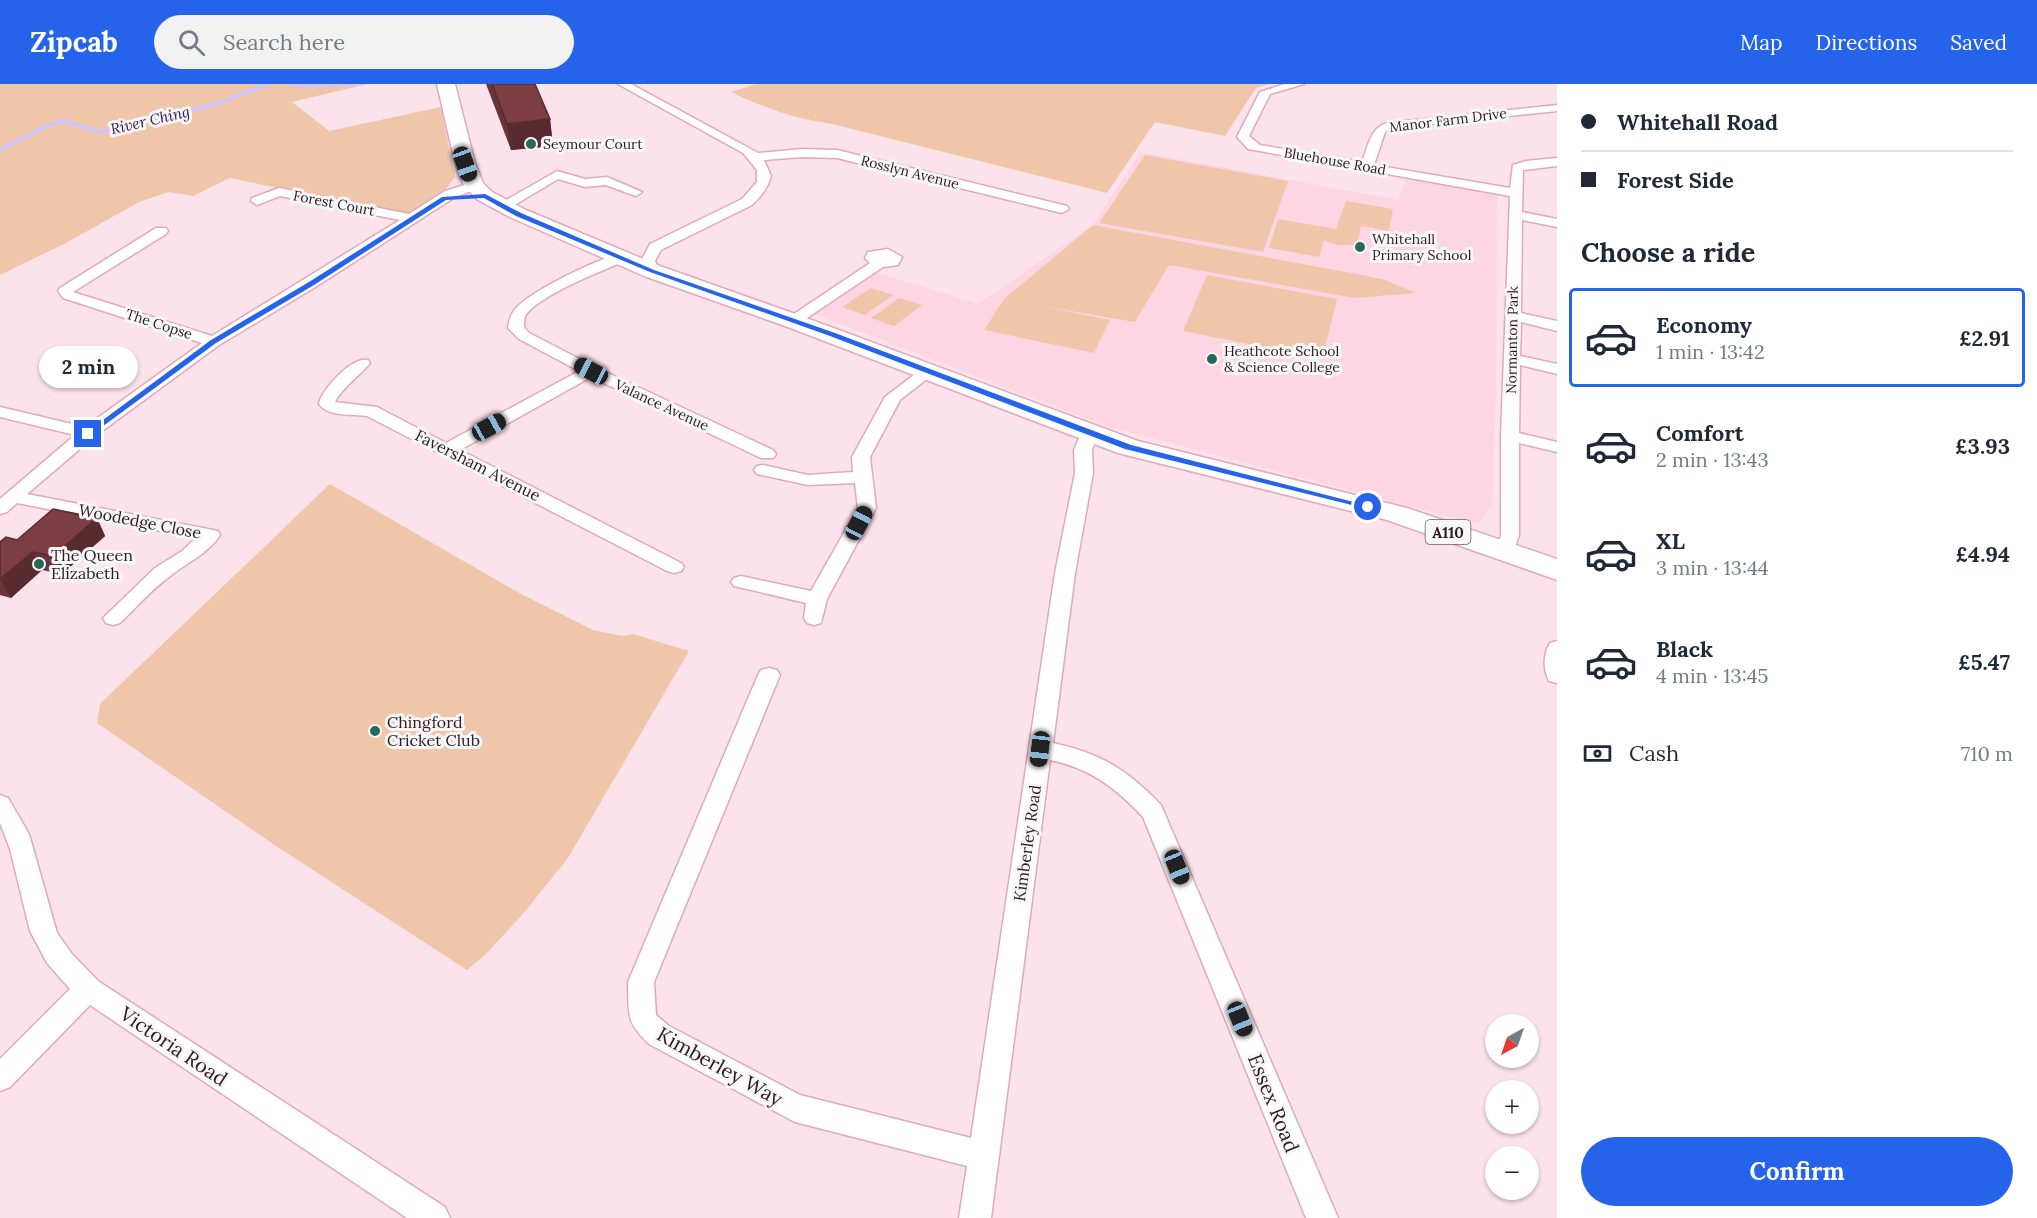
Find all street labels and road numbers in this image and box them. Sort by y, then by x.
street label: Manor Farm Drive [1388,104,1508,136]
street label: Bluehouse Road [1282,143,1388,179]
street label: Rosslyn Avenue [859,151,961,193]
street label: Forest Court [292,186,377,220]
street label: Normanton Park [1502,285,1522,394]
street label: The Copse [123,305,195,343]
street label: Valance Avenue [611,375,712,435]
street label: Faversham Avenue [412,425,544,505]
street label: Woodedge Close [77,499,203,543]
road number: A110 [1426,520,1470,544]
street label: Kimberley Road [1009,783,1045,902]
street label: Victoria Road [115,1000,233,1091]
street label: Kimberley Way [653,1021,788,1111]
street label: Essex Road [1243,1050,1305,1156]

